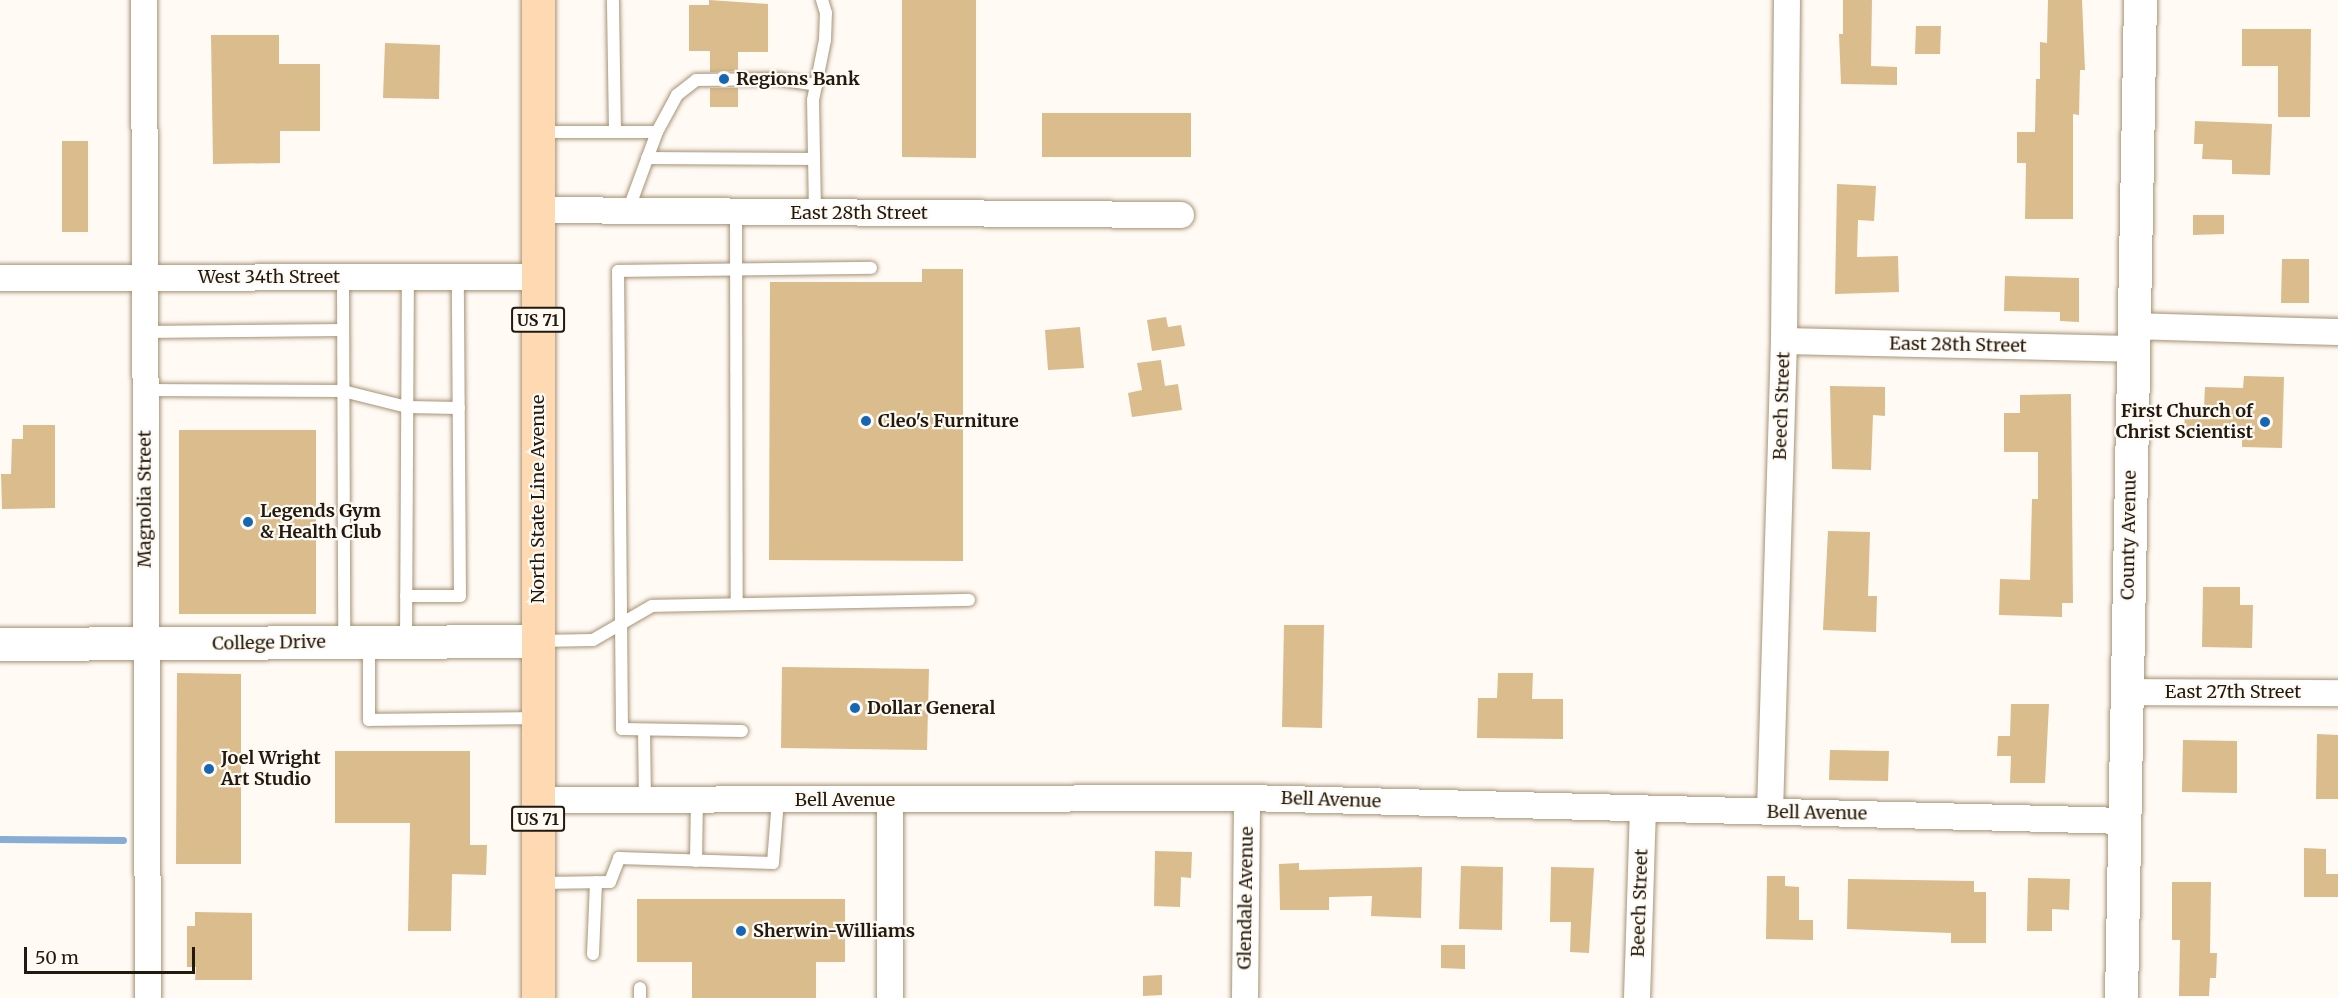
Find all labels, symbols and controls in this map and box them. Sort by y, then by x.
place label: Regions Bank [736,68,860,90]
marker: Regions Bank [717,72,731,86]
street label: East 28th Street [790,202,928,224]
street label: West 34th Street [198,266,340,288]
road number: US 71 [511,307,565,333]
street label: East 28th Street [1889,333,2027,357]
street label: Beech Street [1769,351,1795,461]
street label: North State Line Avenue [527,395,549,603]
place label: First Church of Christ Scientist [2116,401,2253,444]
place label: Cleo's Furniture [878,410,1019,432]
marker: Cleo's Furniture [859,414,873,428]
marker: First Church of Christ Scientist [2258,415,2272,429]
street label: Magnolia Street [134,430,156,568]
street label: County Avenue [2117,470,2141,600]
place label: Legends Gym & Health Club [260,501,381,544]
marker: Legends Gym & Health Club [241,515,255,529]
street label: College Drive [212,631,326,655]
street label: East 27th Street [2165,681,2301,703]
place label: Dollar General [867,697,995,719]
marker: Dollar General [848,701,862,715]
place label: Joel Wright Art Studio [221,748,321,790]
marker: Joel Wright Art Studio [202,762,216,776]
street label: Bell Avenue [1280,787,1382,813]
street label: Bell Avenue [795,789,895,811]
street label: Bell Avenue [1767,801,1867,825]
road number: US 71 [511,806,565,832]
street label: Glendale Avenue [1234,826,1258,970]
street label: Beech Street [1627,848,1653,958]
place label: Sherwin-Williams [753,920,915,942]
marker: Sherwin-Williams [734,924,748,938]
scale bar [27,935,198,973]
text: 50 m [35,946,79,969]

